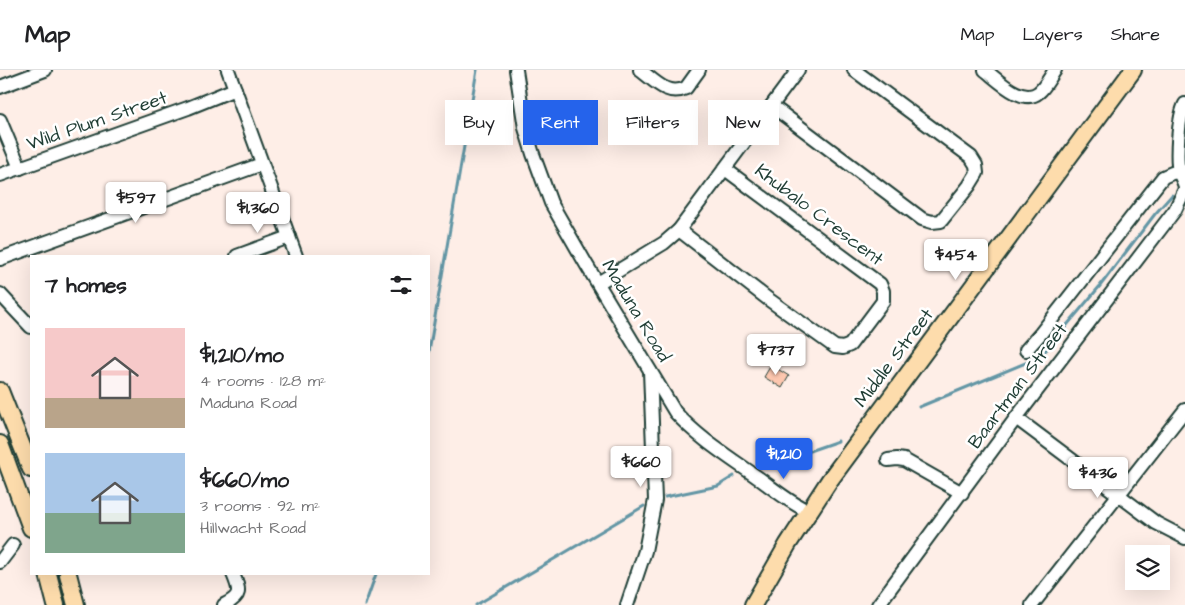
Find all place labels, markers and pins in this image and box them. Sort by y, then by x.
pin: $597 [106,182,166,224]
pin: $1,360 [217,191,299,234]
pin: $454 [926,238,986,281]
pin: $737 [746,334,806,376]
pin: $1,210 [743,438,825,480]
pin: $660 [611,446,671,488]
pin: $436 [1068,456,1128,499]

